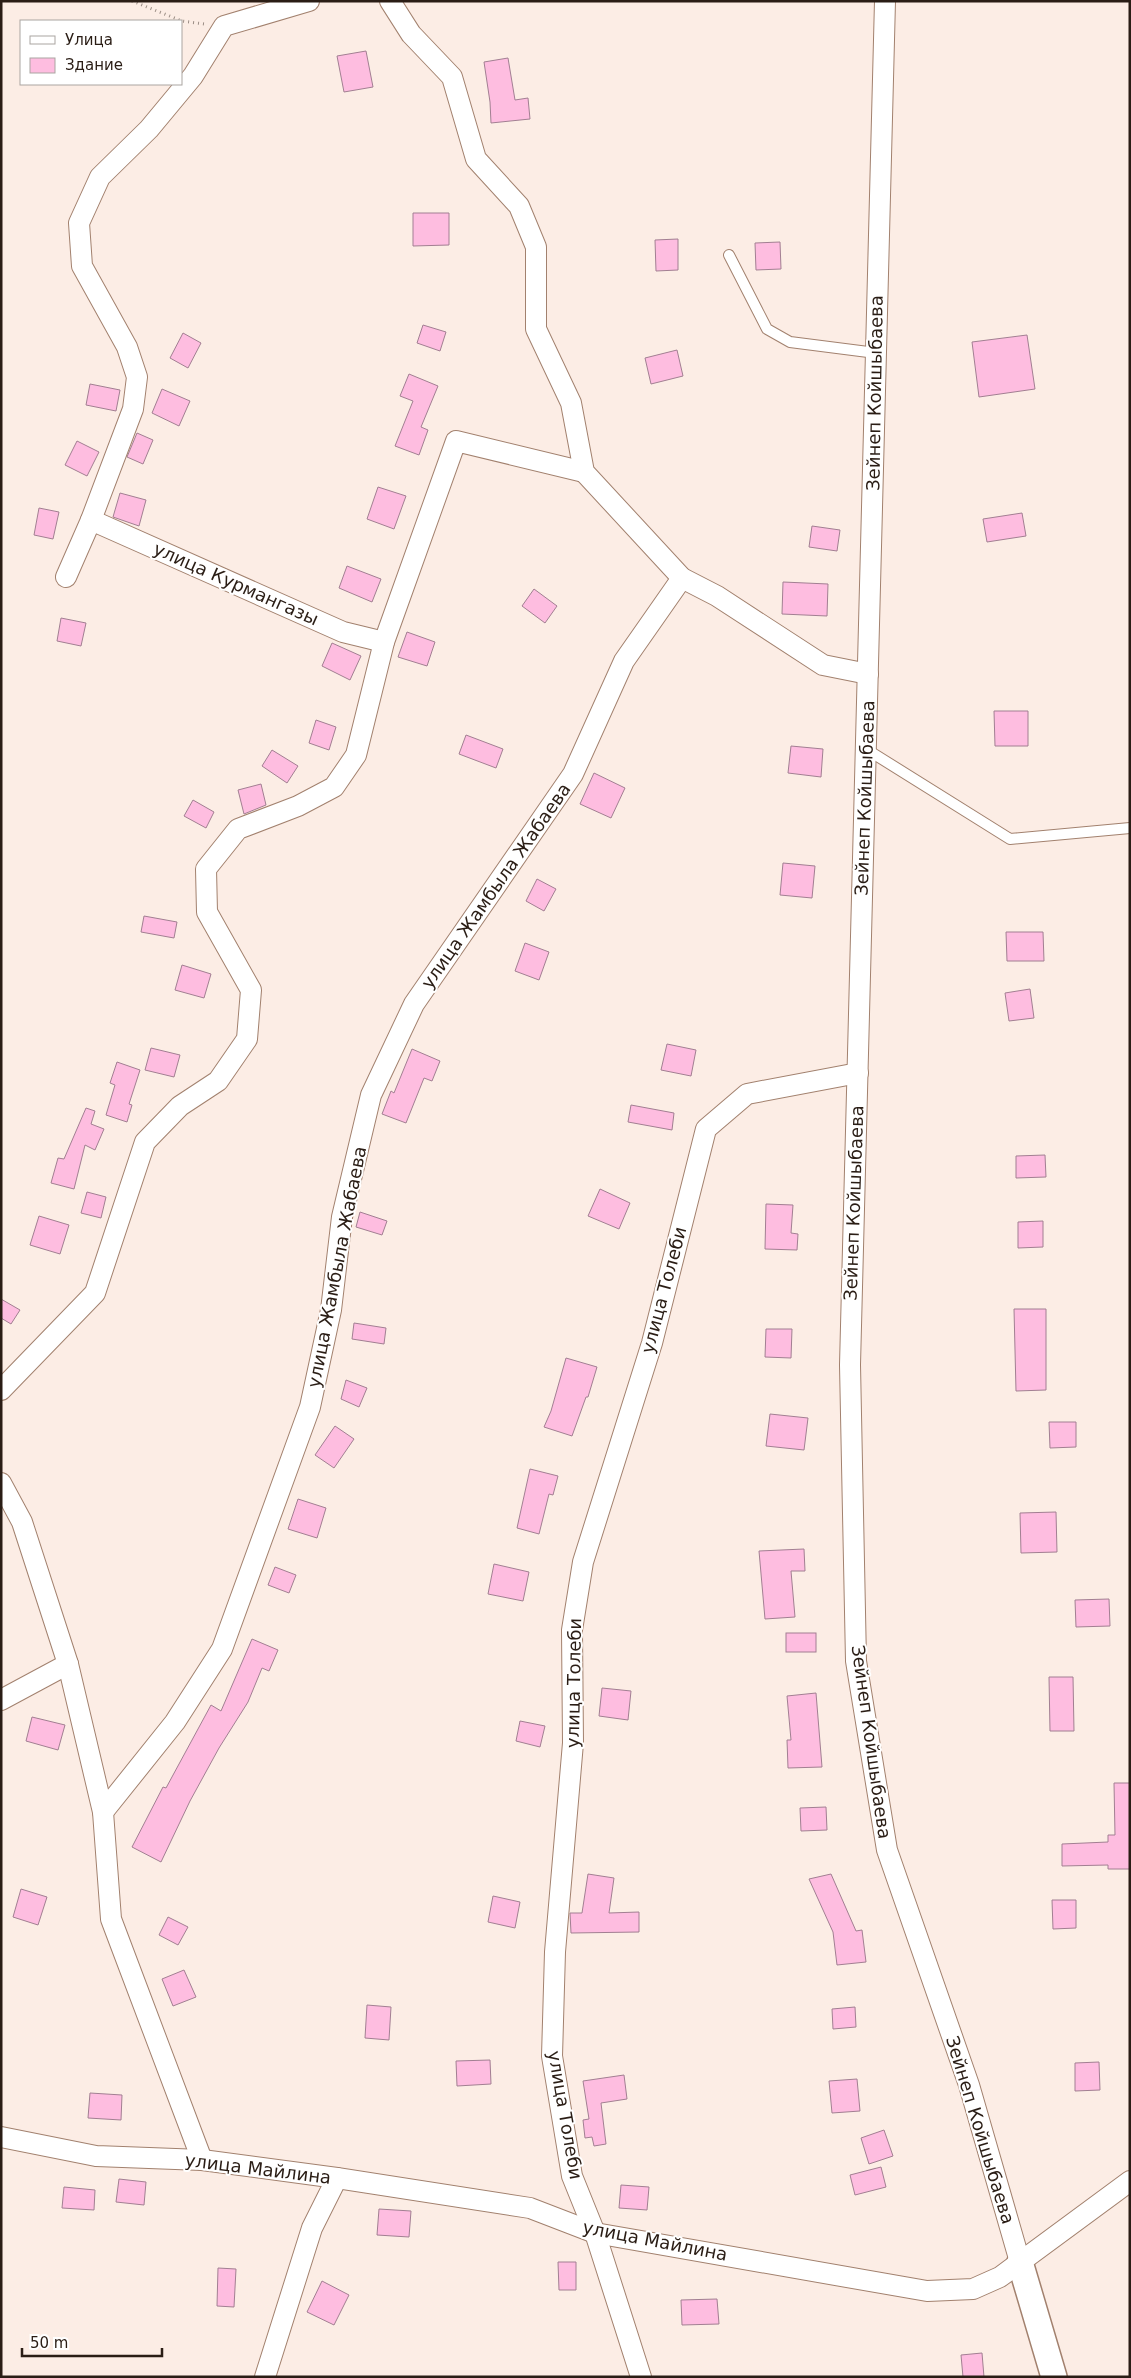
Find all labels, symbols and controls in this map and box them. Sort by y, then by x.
legend [20,20,182,85]
text: Улица [65,31,113,49]
text: Здание [65,56,123,74]
street label: Зейнеп Койшыбаева [862,295,887,491]
street label: улица Курмангазы [150,538,322,629]
street label: Зейнеп Койшыбаева [851,700,878,896]
street label: улица Жамбыла Жабаева [417,779,575,992]
street label: Зейнеп Койшыбаева [840,1105,867,1301]
street label: улица Жамбыла Жабаева [303,1144,370,1390]
street label: улица Толеби [637,1224,691,1355]
street label: улица Толеби [562,1618,585,1748]
street label: Зейнеп Койшыбаева [847,1644,896,1840]
street label: Зейнеп Койшыбаева [942,2033,1019,2226]
street label: улица Толеби [544,2049,587,2181]
street label: улица Майлина [184,2149,332,2188]
street label: улица Майлина [581,2216,729,2265]
scale bar [22,2326,162,2358]
text: 50 m [30,2334,68,2352]

